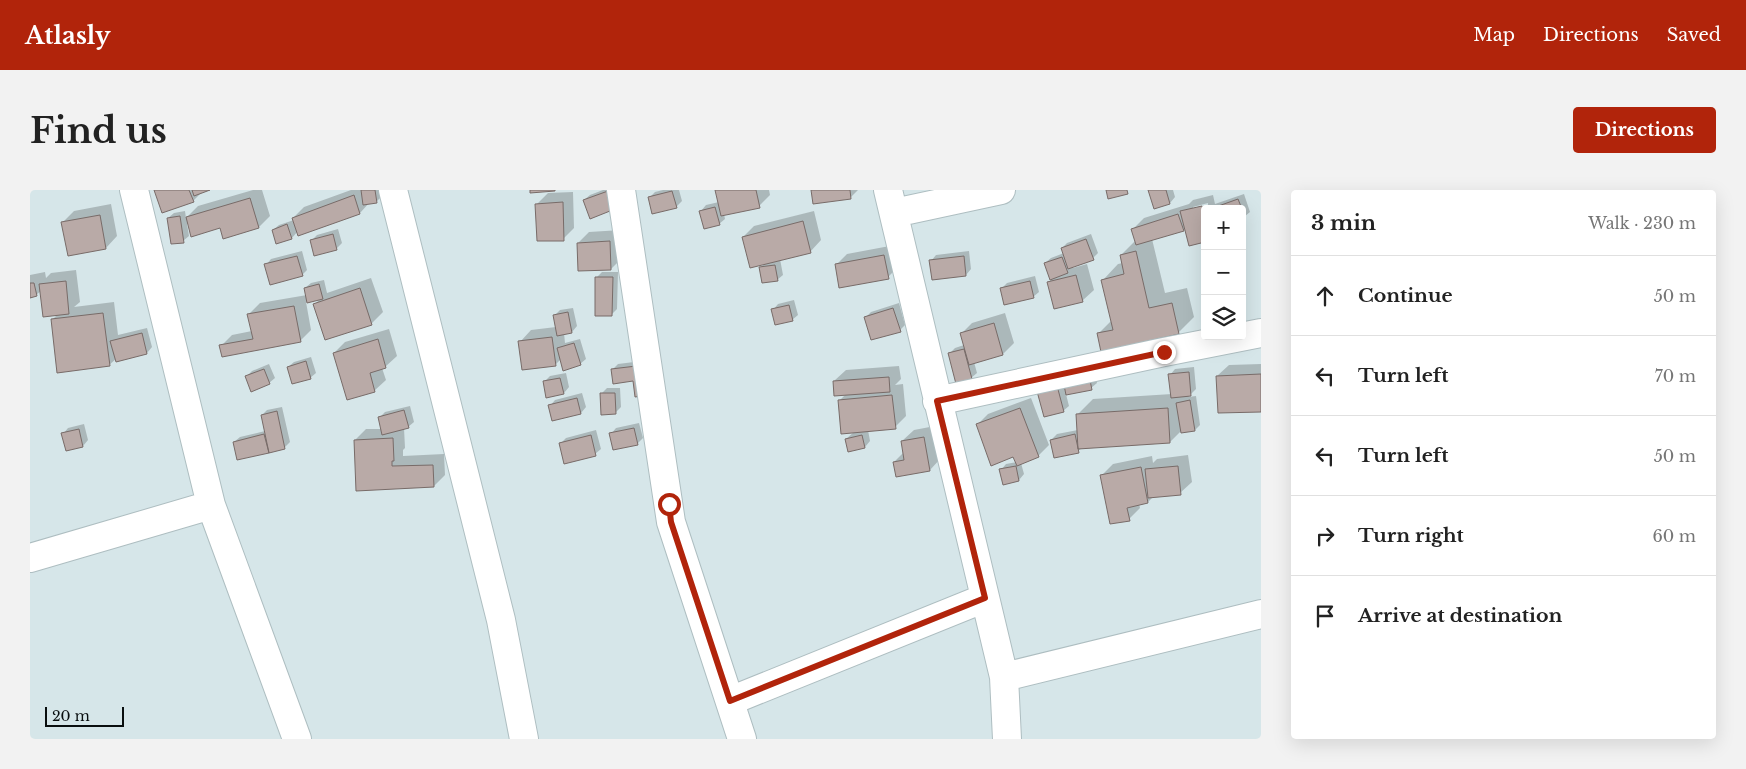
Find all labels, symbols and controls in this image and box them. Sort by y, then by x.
text: Atlasly [25,21,111,50]
text: Map [1473,24,1515,46]
text: Directions [1543,24,1639,46]
text: Saved [1667,24,1721,46]
button: Directions [1573,107,1716,153]
text: Find us [30,109,167,152]
map controls [1201,205,1246,340]
button: + [1201,205,1246,250]
text: 3 min [1311,210,1376,236]
text: Walk · 230 m [1588,213,1696,233]
button: − [1201,250,1246,295]
icon: ahead [1311,282,1339,310]
text: Continue [1358,284,1453,307]
text: 50 m [1654,286,1696,306]
button: layers [1201,295,1246,340]
route end [1153,341,1176,364]
icon: left [1311,362,1339,390]
text: Turn left [1358,364,1449,387]
text: 70 m [1655,366,1696,386]
icon: left [1311,442,1339,470]
text: Turn left [1358,444,1449,467]
text: 50 m [1654,446,1696,466]
route start [658,493,681,516]
icon: right [1311,522,1339,550]
text: Turn right [1358,524,1464,547]
text: 60 m [1653,526,1696,546]
icon: arrive [1311,602,1339,630]
text: Arrive at destination [1358,604,1562,627]
scale bar [45,704,124,727]
text: 20 m [52,707,90,725]

